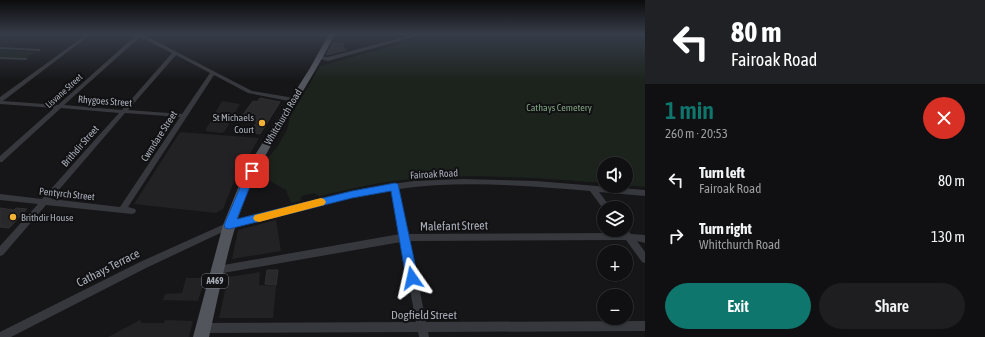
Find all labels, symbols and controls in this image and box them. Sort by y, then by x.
icon: left [665,16,717,68]
text: 80 m [731,16,781,48]
text: Fairoak Road [731,49,817,70]
street label: Lisvane Street [44,72,85,110]
street label: Whitchurch Road [262,87,304,147]
street label: Rhygoes Street [78,94,133,108]
text: 1 min [665,97,714,124]
button: close [923,97,965,139]
park label: Cathays Cemetery [526,102,592,113]
street label: Cwmdare Street [139,109,179,163]
place label: St Michaels Court [213,112,254,135]
marker: St Michaels Court [257,118,267,128]
street label: Brithdir Street [59,123,101,169]
text: 260 m · 20:53 [665,126,728,141]
pin [235,154,269,188]
map controls [597,157,633,325]
button: sound [597,157,633,193]
icon: arrive [241,160,263,182]
text: Turn left [699,164,745,181]
street label: Fairoak Road [410,167,458,181]
icon: left [665,169,687,191]
text: 80 m [938,172,965,189]
text: Fairoak Road [699,181,761,196]
street label: Pentyrch Street [39,186,96,202]
button: layers [597,201,633,237]
marker: Brithdir House [8,212,18,222]
place label: Brithdir House [21,212,74,223]
street label: Malefant Street [420,218,489,234]
text: Turn right [699,220,752,237]
icon: right [665,225,687,247]
text: 130 m [931,228,965,245]
text: Whitchurch Road [699,237,780,252]
button: + [597,245,633,281]
street label: Cathays Terrace [74,246,142,290]
position arrow [391,257,433,299]
road number: A469 [202,274,228,288]
button: Exit [665,283,811,329]
button: Share [819,283,965,329]
button: − [597,289,633,325]
street label: Dogfield Street [391,308,457,322]

